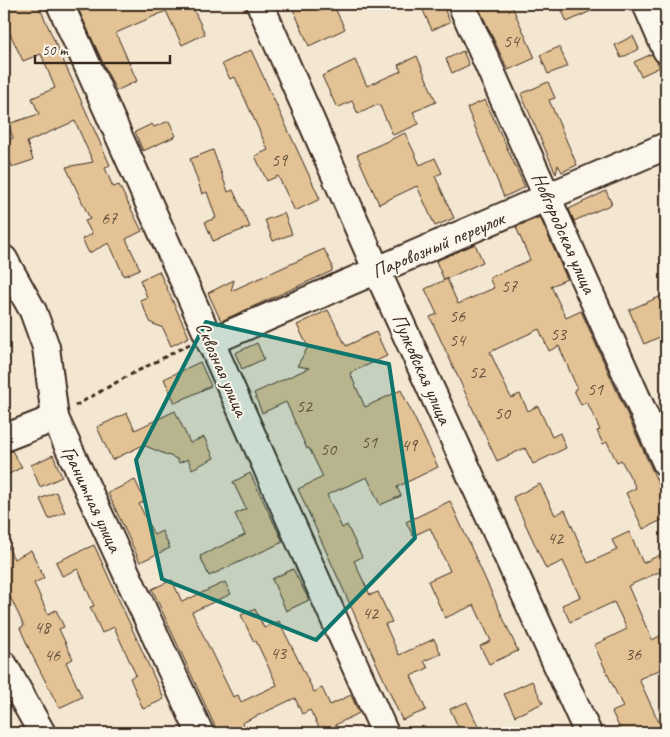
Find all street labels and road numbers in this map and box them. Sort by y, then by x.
street label: Новгородская улица [526,169,603,299]
street label: Паровозный переулок [368,205,509,284]
street label: Пулковская улица [387,310,458,429]
street label: Сквозная улица [190,318,255,422]
street label: Гранитная улица [56,442,128,557]

